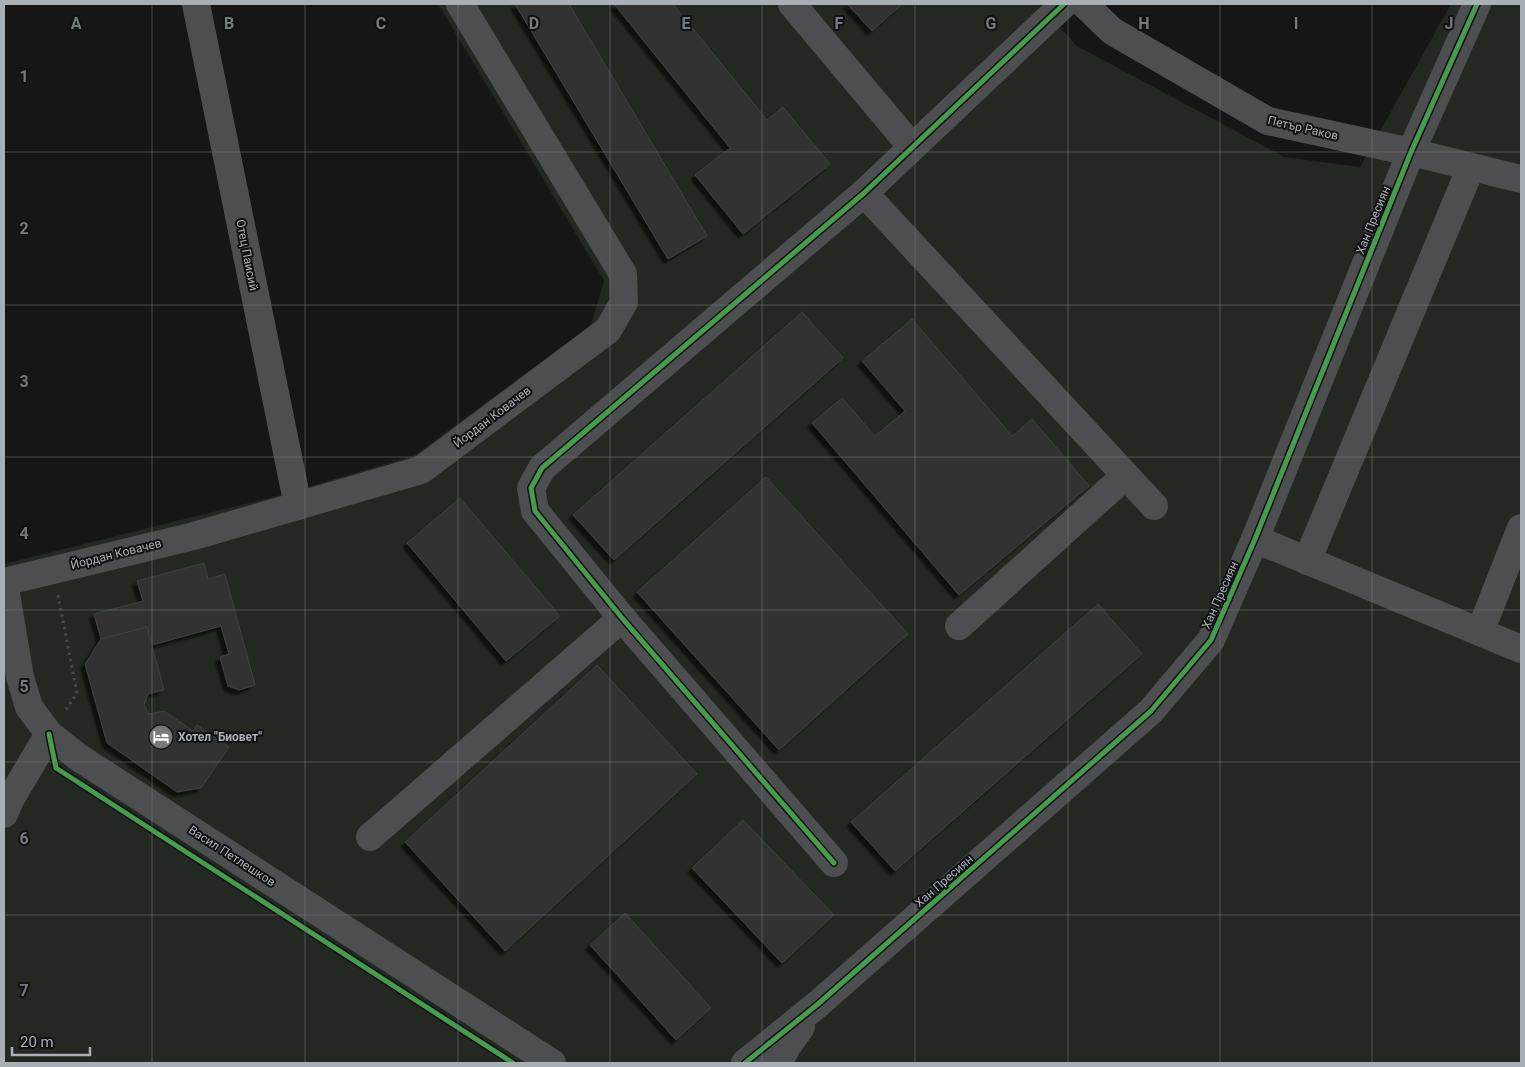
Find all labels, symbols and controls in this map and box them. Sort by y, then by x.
text: A [71,14,82,33]
text: B [224,14,234,33]
text: C [376,14,386,33]
text: D [529,14,539,33]
text: E [682,14,691,33]
text: F [835,14,844,33]
text: G [986,14,997,33]
text: H [1138,14,1150,33]
text: I [1294,14,1298,33]
text: J [1445,14,1453,33]
text: 1 [19,67,29,86]
street label: Петър Раков [1266,113,1340,143]
street label: Хан Пресиян [1353,184,1393,256]
street label: Отец Паисий [233,218,261,292]
text: 2 [19,219,29,238]
text: 3 [19,372,29,391]
street label: Йордан Ковачев [450,382,534,451]
text: 4 [19,524,29,543]
street label: Йордан Ковачев [69,535,163,572]
street label: Хан Пресиян [1199,559,1241,631]
text: 5 [19,677,29,696]
hotel icon: Хотел "Биовет" [148,724,174,750]
place label: Хотел "Биовет" [178,730,262,744]
street label: Васил Петлешков [186,823,278,889]
text: 6 [19,829,29,848]
street label: Хан Пресиян [912,852,976,910]
text: 7 [19,981,29,1000]
scale bar [12,1024,90,1056]
text: 20 m [20,1033,54,1051]

